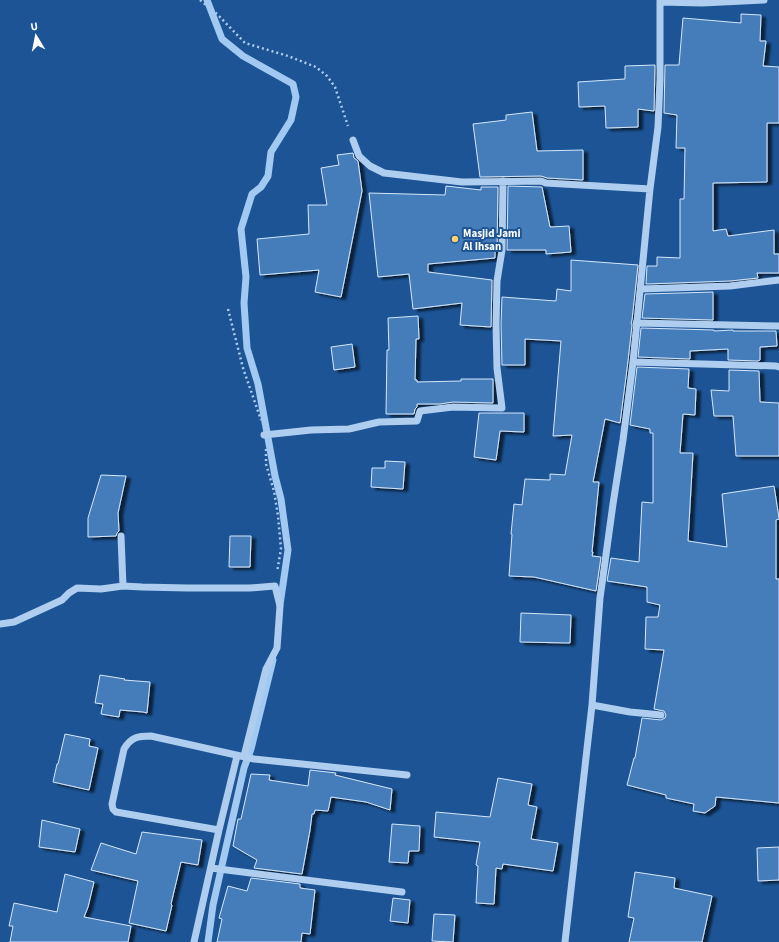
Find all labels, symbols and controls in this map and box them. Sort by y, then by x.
north arrow [16,16,56,56]
text: U [29,19,39,35]
place label: Masjid Jami Al Ihsan [462,226,521,254]
marker: Masjid Jami Al Ihsan [450,234,460,244]

